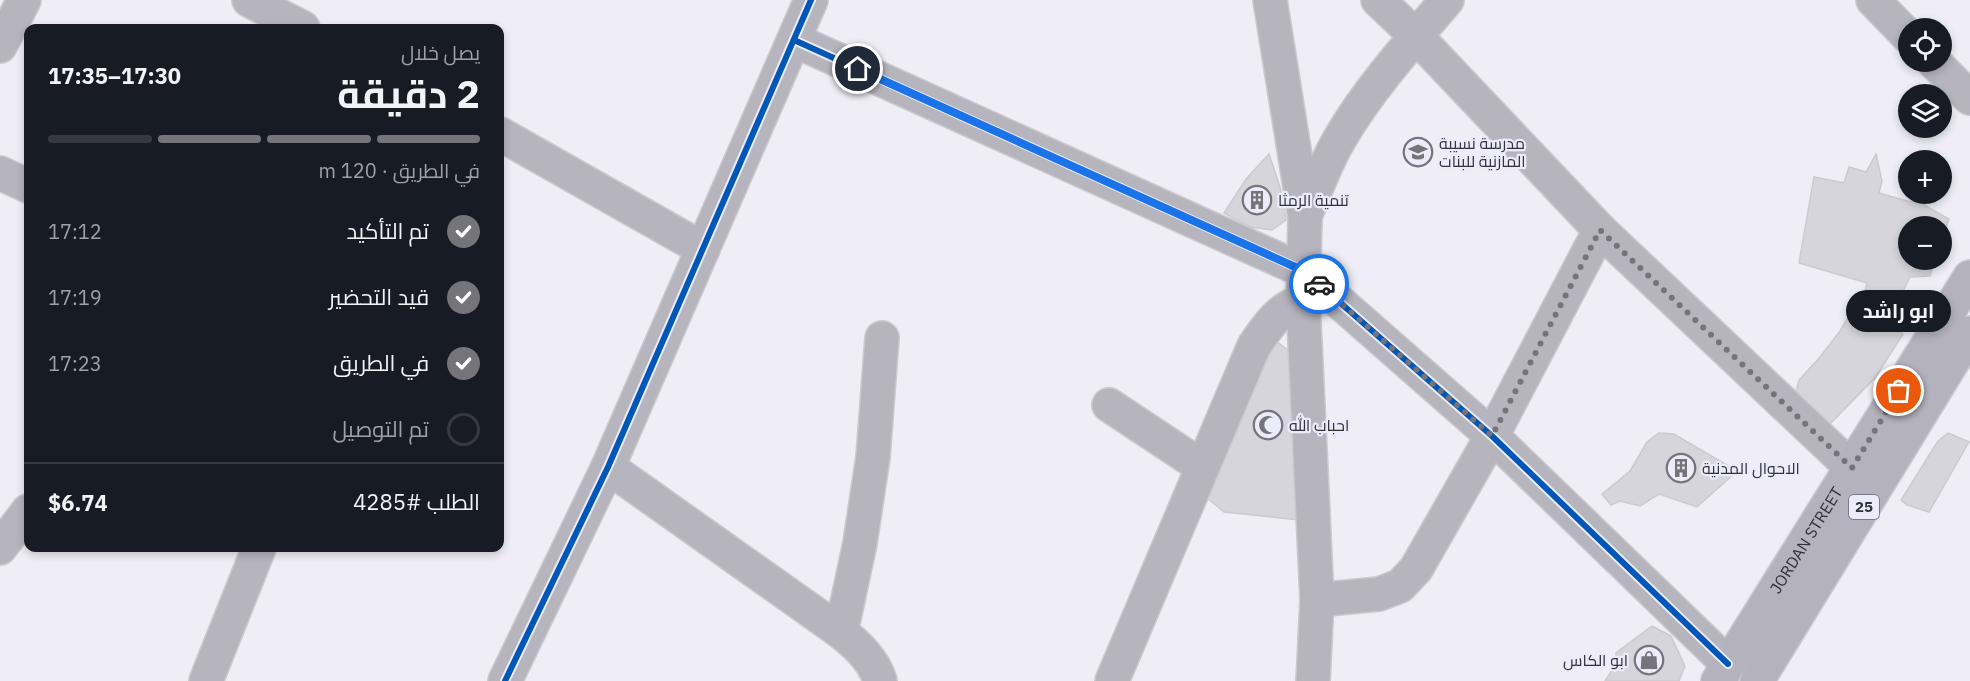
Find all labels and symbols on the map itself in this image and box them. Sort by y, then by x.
pin [832,43,883,94]
place label: مدرسة نسيبة المازنية للبنات [1439,133,1526,171]
school or university icon: مدرسة نسيبة المازنية للبنات [1402,136,1434,168]
building icon: تنمية الرمثا [1241,184,1273,216]
place label: تنمية الرمثا [1278,190,1349,210]
courier [1289,254,1349,314]
callout: ابو راشد [1846,289,1952,331]
pin [1873,365,1924,416]
mosque icon: احباب الله [1252,409,1284,441]
place label: احباب الله [1289,415,1349,435]
building icon: الاحوال المدنية [1665,452,1697,484]
place label: الاحوال المدنية [1702,458,1800,479]
street label: JORDAN STREET [1765,483,1847,597]
road number: 25 [1849,495,1879,519]
shop icon: ابو الكاس [1633,644,1665,676]
place label: ابو الكاس [1563,650,1628,671]

